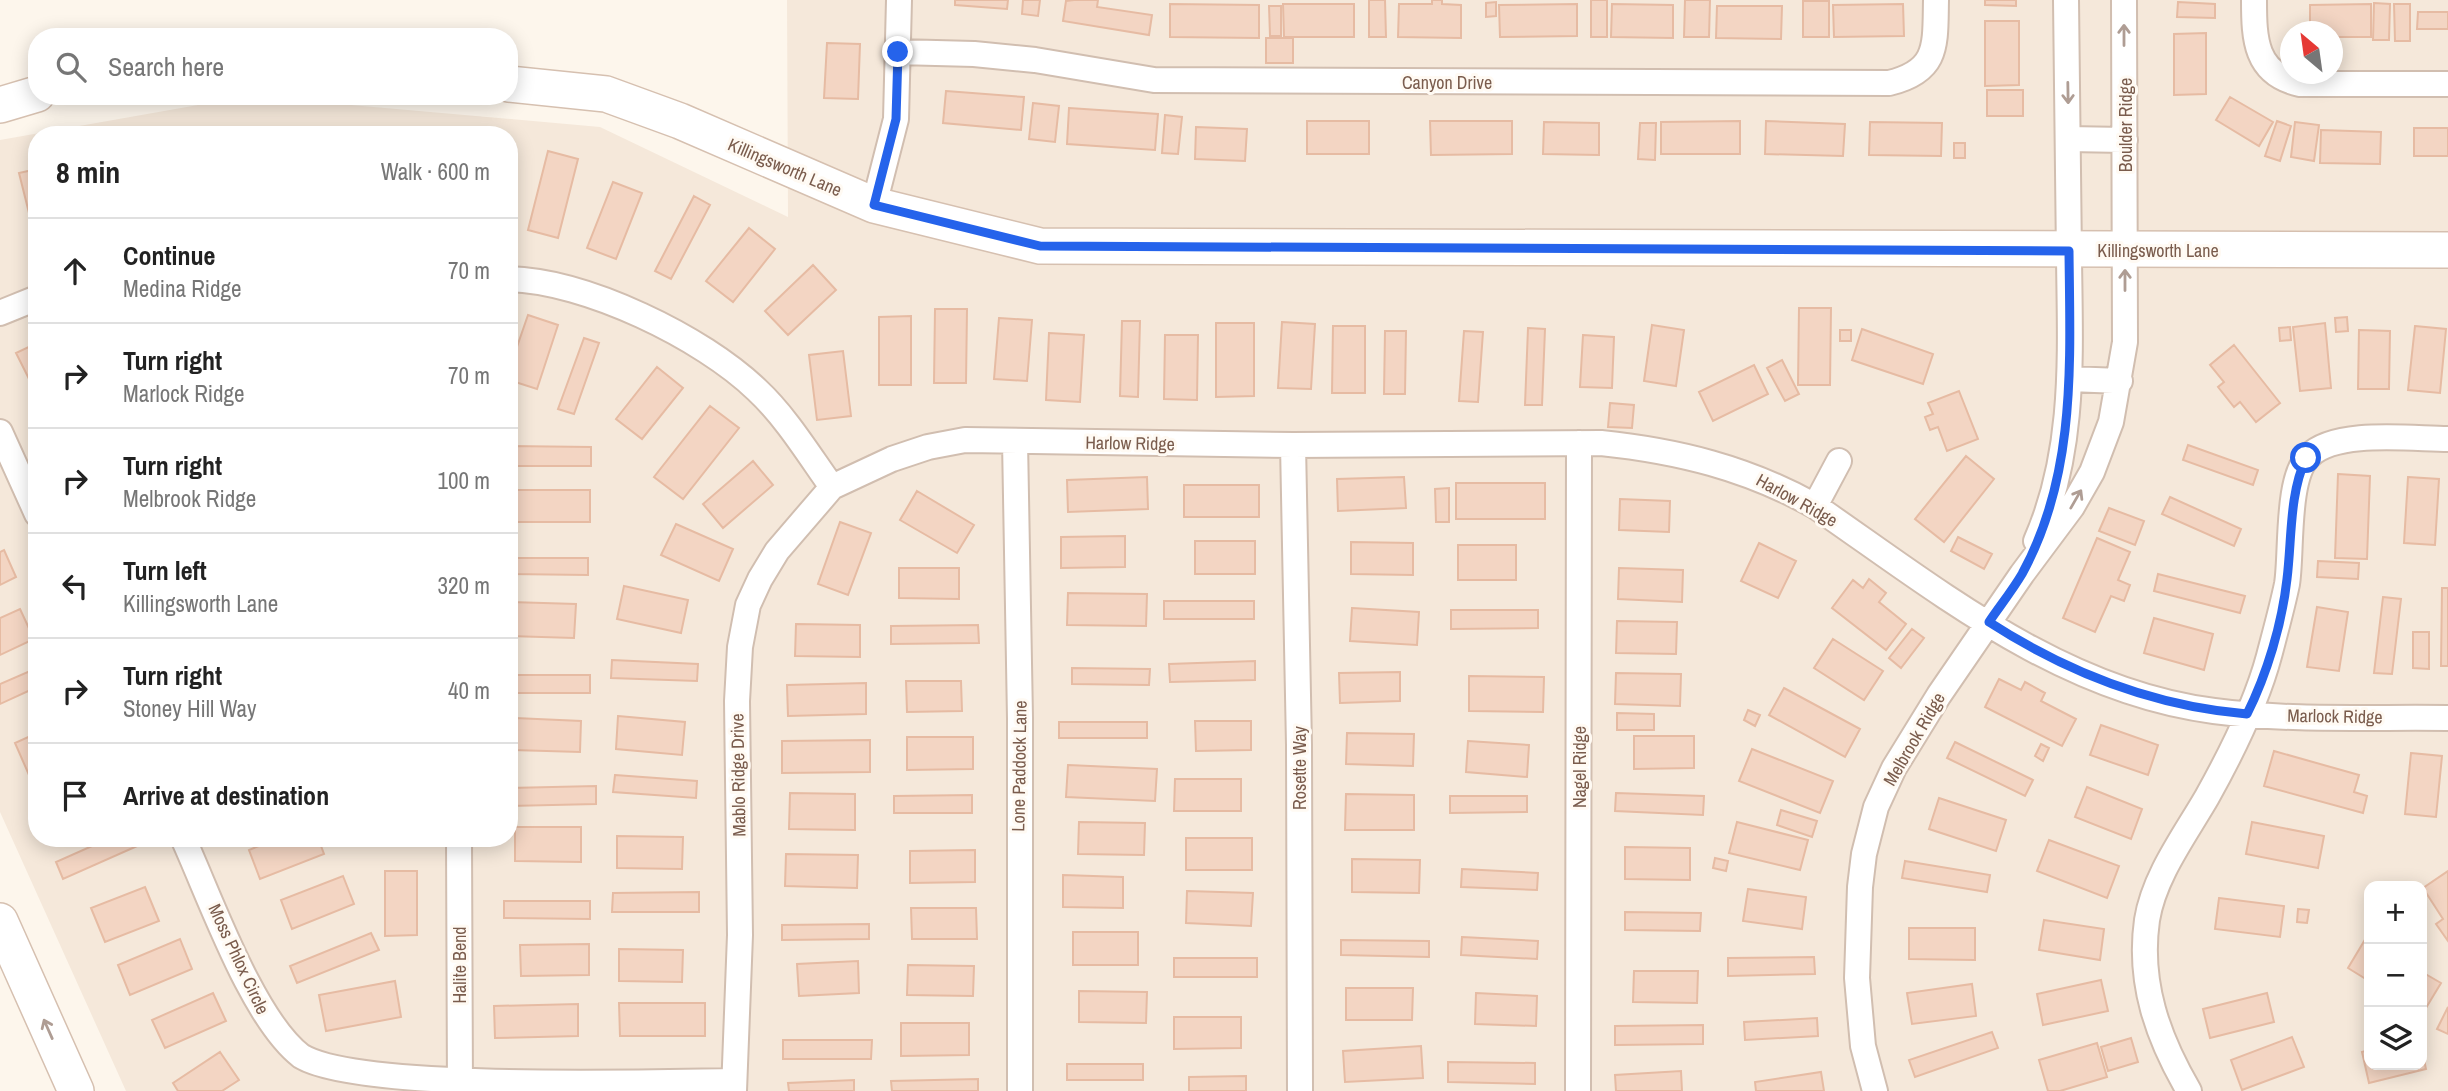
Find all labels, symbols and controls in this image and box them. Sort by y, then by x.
north arrow [2280,21,2343,84]
one-way arrow [2118,24,2131,47]
search box [28,28,518,105]
route end [882,36,913,67]
icon: search [52,48,90,86]
text: Search here [108,49,224,84]
street label: Canyon Drive [1402,70,1492,95]
street label: Boulder Ridge [2113,78,2138,172]
one-way arrow [2061,81,2074,104]
street label: Killingsworth Lane [724,132,846,202]
text: 8 min [56,152,120,192]
text: Walk · 600 m [381,156,490,187]
text: Continue [123,238,215,273]
street label: Killingsworth Lane [2097,238,2219,263]
icon: ahead [56,252,94,290]
text: 70 m [448,255,490,286]
one-way arrow [2118,269,2132,292]
text: Medina Ridge [123,273,241,304]
text: Turn right [123,343,222,378]
icon: right [56,357,94,395]
text: 70 m [448,360,490,391]
text: Marlock Ridge [123,378,245,409]
street label: Harlow Ridge [1085,430,1175,456]
route start [2290,442,2321,473]
text: Turn right [123,448,222,483]
icon: right [56,462,94,500]
text: 100 m [438,465,490,496]
street label: Harlow Ridge [1752,467,1842,533]
text: Melbrook Ridge [123,483,256,514]
one-way arrow [2070,490,2084,510]
text: Turn left [123,553,207,588]
icon: left [56,567,94,605]
text: 320 m [438,570,490,601]
text: Killingsworth Lane [123,588,278,619]
text: Turn right [123,658,222,693]
icon: right [56,672,94,710]
text: 40 m [448,675,490,706]
street label: Melbrook Ridge [1877,688,1951,790]
text: Stoney Hill Way [123,693,256,724]
street label: Lone Paddock Lane [1005,700,1033,832]
street label: Marlock Ridge [2287,703,2383,729]
street label: Mablo Ridge Drive [724,713,752,837]
street label: Rosette Way [1287,725,1312,810]
street label: Nagel Ridge [1567,726,1592,808]
icon: arrive [56,777,94,815]
text: Arrive at destination [123,778,329,813]
map controls [2364,881,2427,1070]
button: + [2364,881,2427,944]
street label: Moss Phlox Circle [203,900,275,1018]
street label: Halite Bend [447,926,472,1004]
button: − [2364,944,2427,1007]
button: layers [2364,1007,2427,1070]
one-way arrow [41,1018,54,1040]

